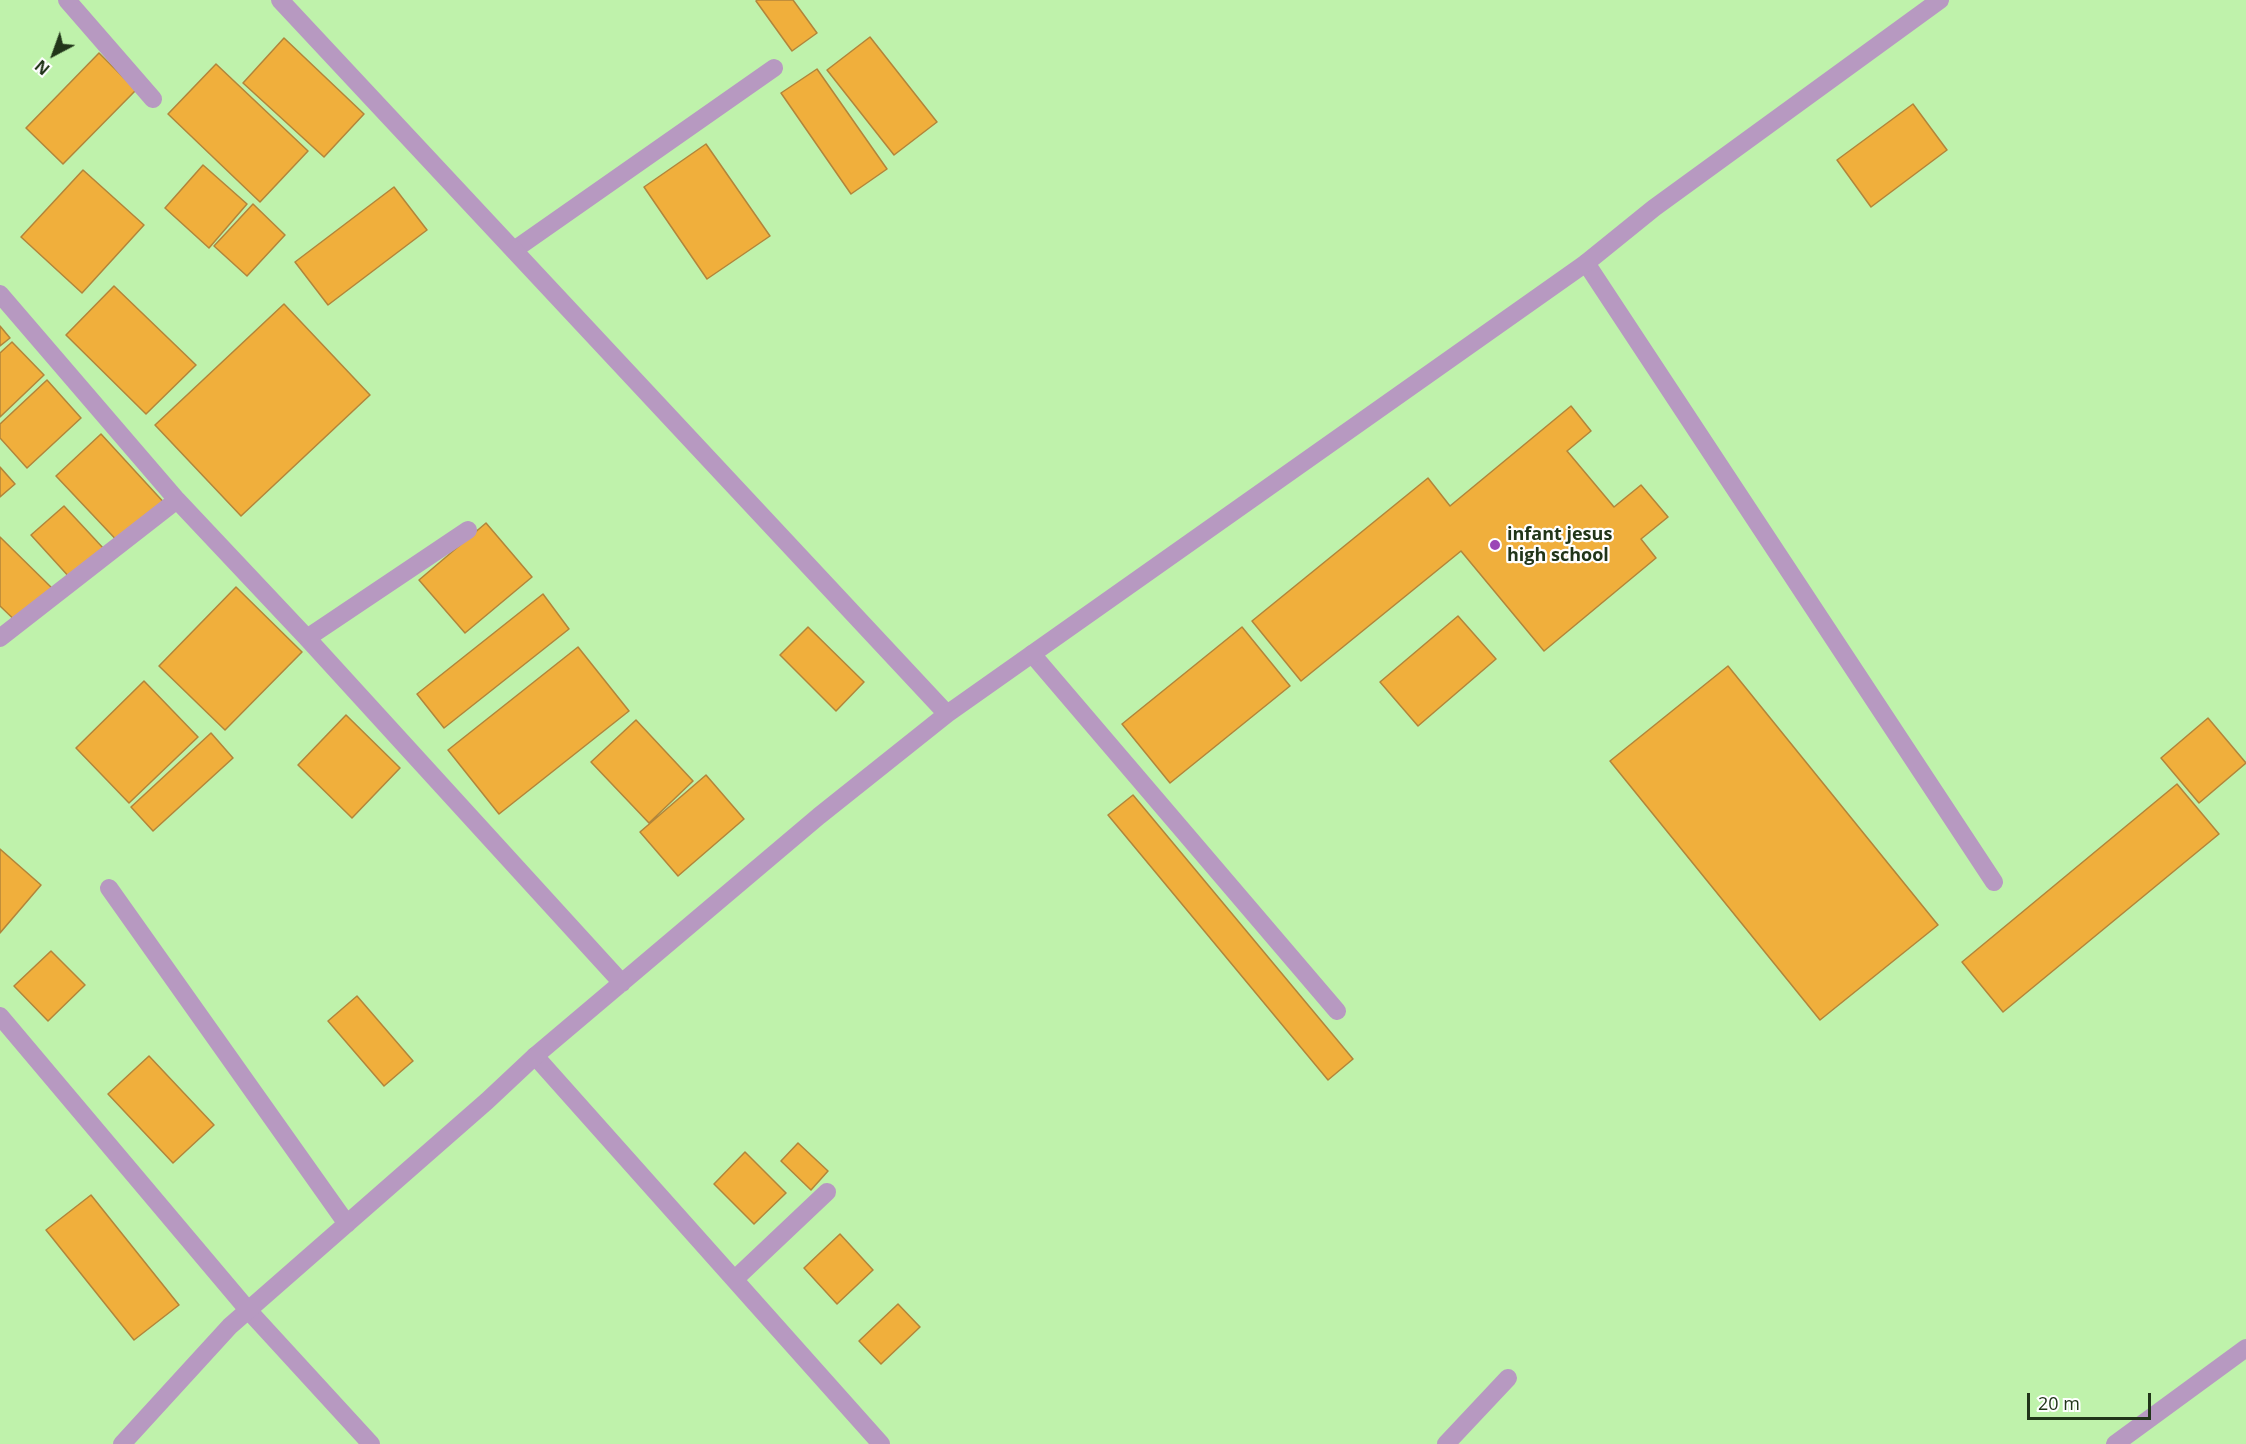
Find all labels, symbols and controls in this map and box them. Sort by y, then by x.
north arrow [24,24,84,84]
text: N [30,55,54,80]
place label: infant jesus high school [1507,524,1612,566]
marker: infant jesus high school [1488,538,1502,552]
scale bar [2030,1381,2154,1419]
text: 20 m [2038,1391,2080,1415]

